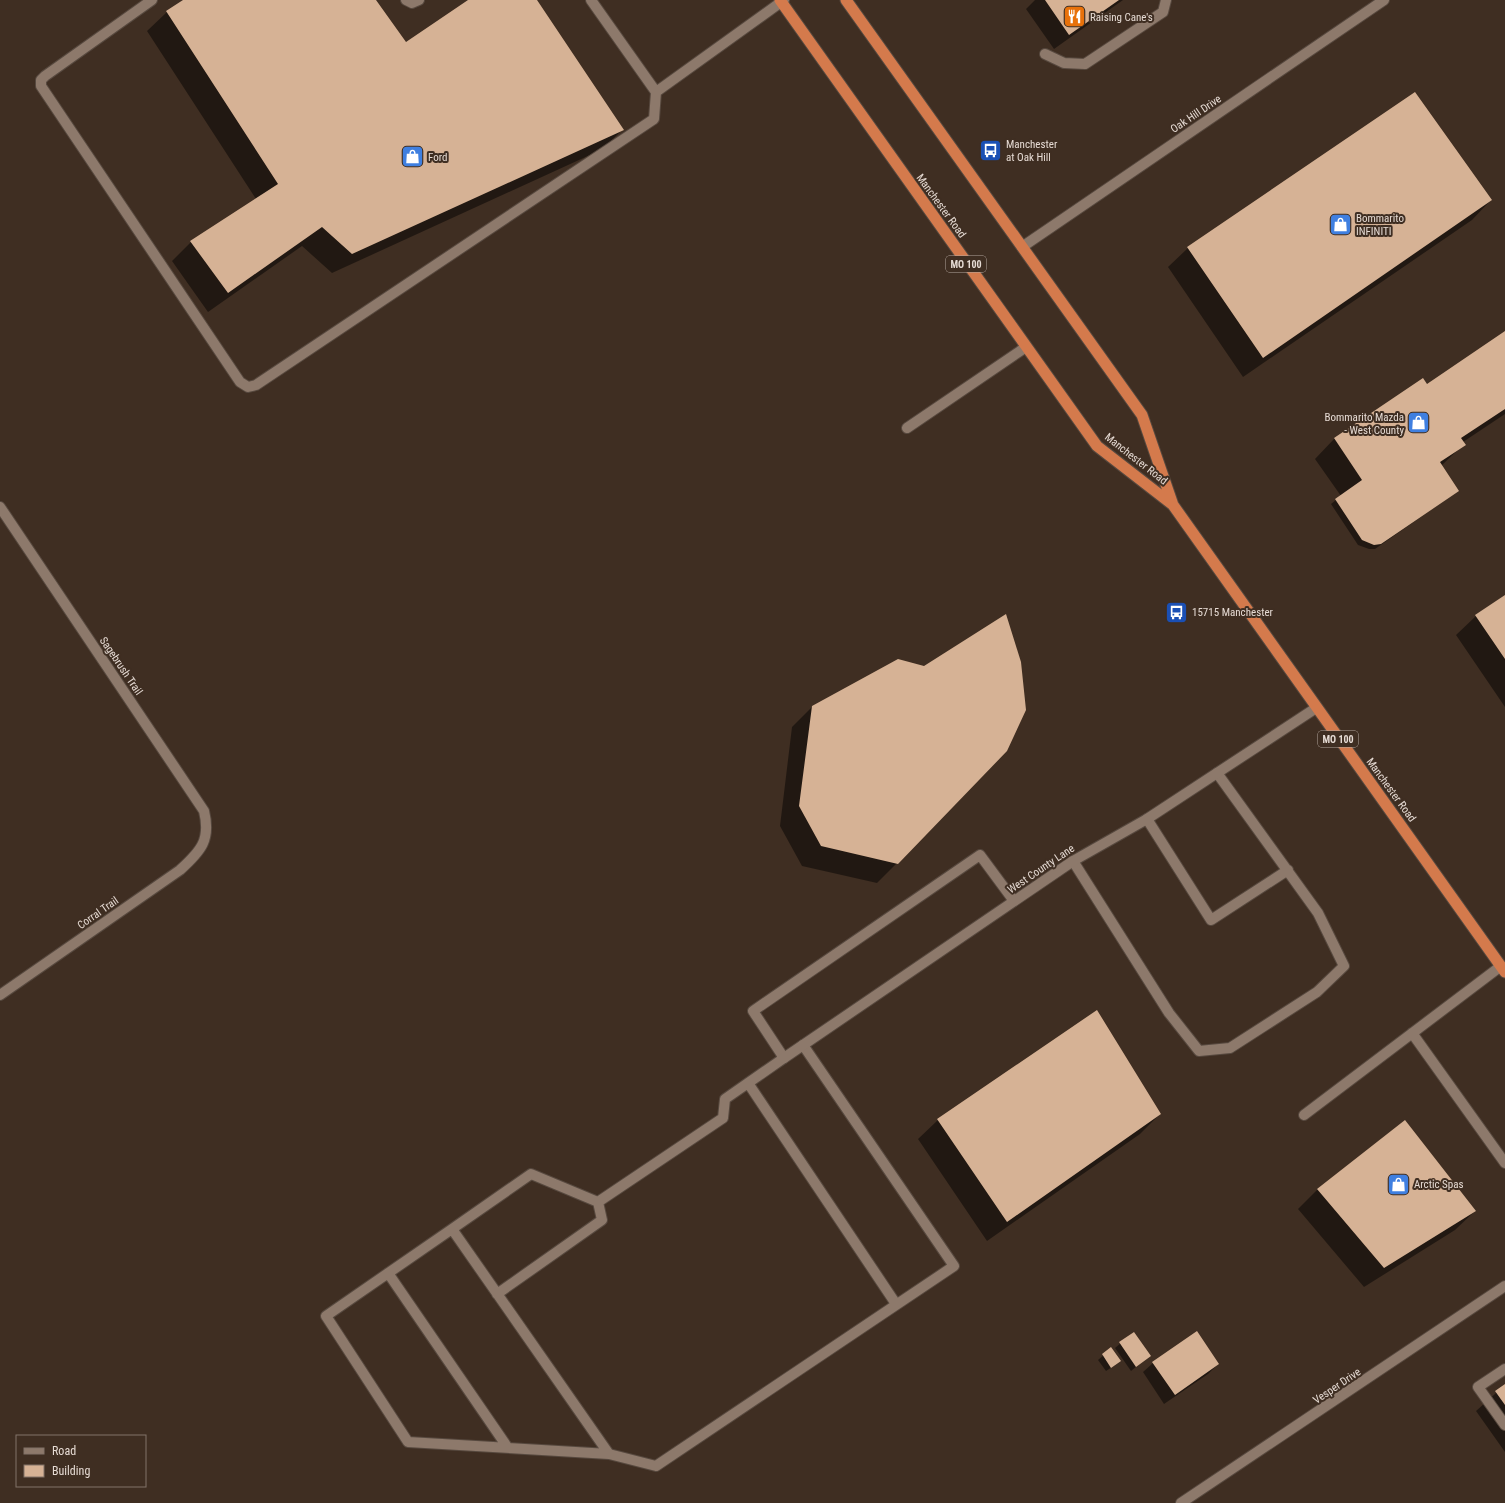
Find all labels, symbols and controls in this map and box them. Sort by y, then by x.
restaurant icon: Raising Cane's [1062,4,1088,30]
place label: Raising Cane's [1090,11,1153,24]
street label: Oak Hill Drive [1168,92,1224,136]
bus stop icon: Manchester at Oak Hill [977,137,1003,163]
place label: Manchester at Oak Hill [1006,138,1058,164]
shop icon: Ford [399,144,425,170]
place label: Ford [428,151,447,164]
street label: Manchester Road [913,171,969,241]
shop icon: Bommarito INFINITI [1327,211,1353,237]
place label: Bommarito INFINITI [1356,212,1404,238]
road number: MO 100 [946,256,986,272]
shop icon: Bommarito Mazda - West County [1406,410,1432,436]
place label: Bommarito Mazda - West County [1325,411,1404,437]
street label: Manchester Road [1102,431,1170,487]
bus stop icon: 15715 Manchester [1163,599,1189,625]
place label: 15715 Manchester [1192,606,1274,619]
street label: Sagebrush Trail [97,635,145,697]
road number: MO 100 [1318,731,1358,747]
street label: Manchester Road [1363,755,1419,825]
street label: West County Lane [1005,842,1077,896]
street label: Corral Trail [75,894,121,932]
shop icon: Arctic Spas [1386,1171,1412,1197]
place label: Arctic Spas [1414,1178,1463,1191]
street label: Vesper Drive [1311,1365,1363,1407]
legend [16,1435,146,1487]
text: Road [52,1444,76,1458]
text: Building [52,1464,90,1478]

